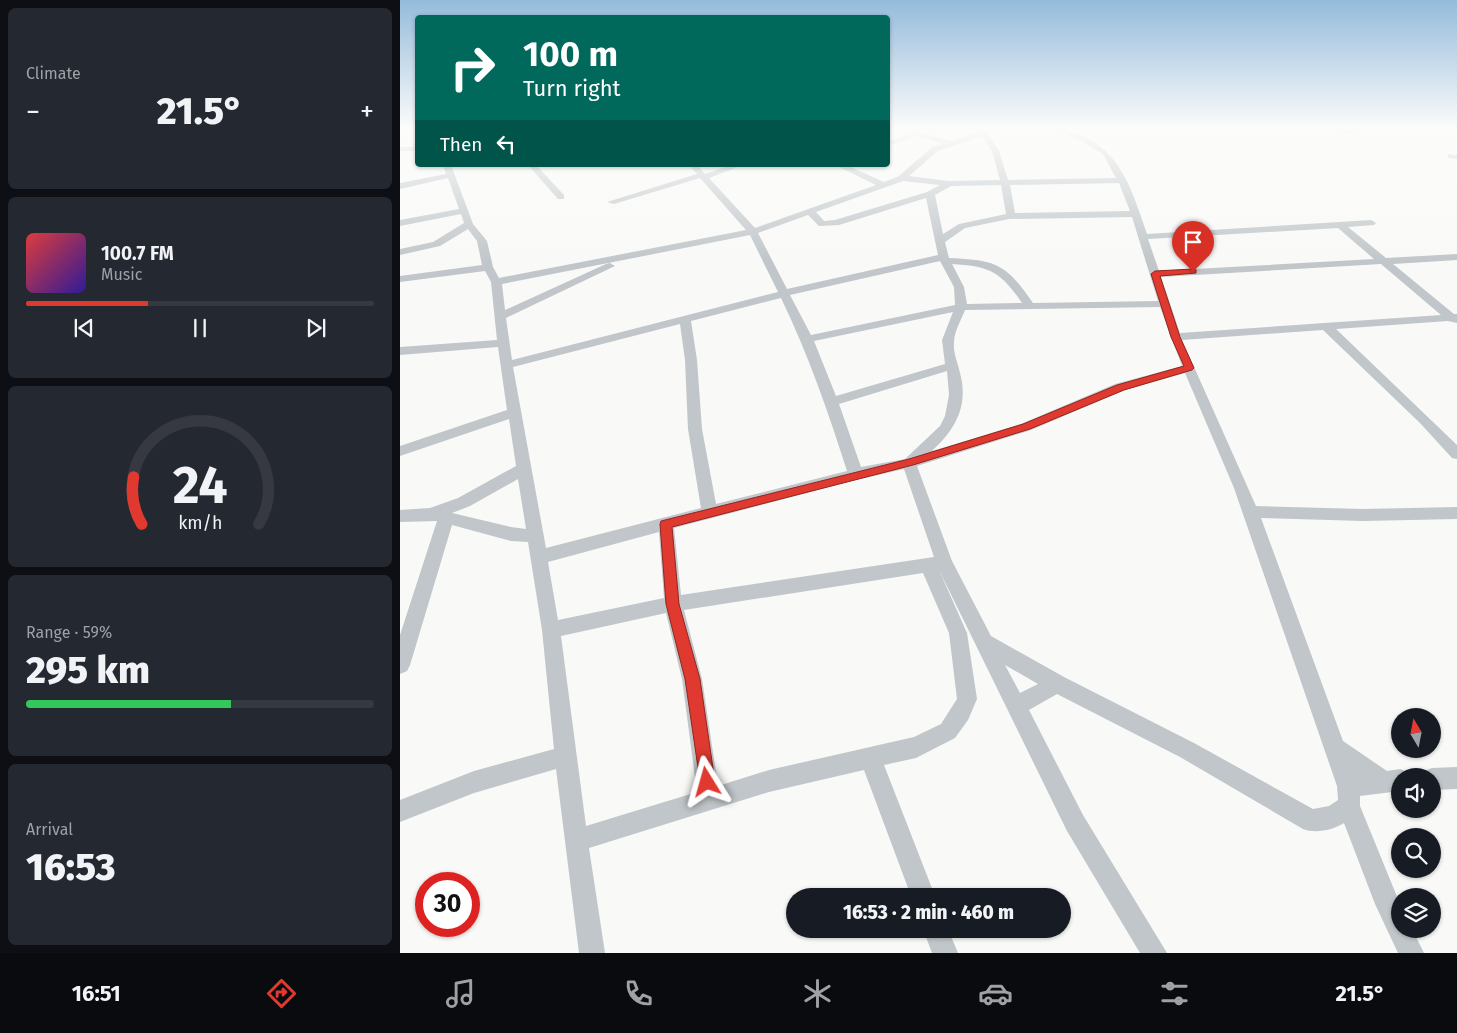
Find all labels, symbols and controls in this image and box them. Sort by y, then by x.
text: 100 m [523,33,618,75]
icon: right [440,35,505,100]
text: Climate [26,64,81,83]
text: Turn right [523,75,620,102]
text: 21.5° [157,88,243,134]
text: − [26,95,40,128]
text: + [360,95,374,128]
icon: left [492,130,520,158]
text: Then [440,133,482,156]
pin [1172,221,1214,272]
icon: arrive [1179,228,1207,256]
text: 100.7 FM [101,242,174,265]
text: Music [101,265,142,284]
icon: previous [70,314,98,342]
icon: pause [186,314,214,342]
icon: next [302,314,330,342]
text: 24 [173,454,227,517]
text: km/h [178,512,222,534]
text: Range · 59% [26,623,112,642]
text: 295 km [26,647,150,693]
north arrow [1391,708,1441,758]
map controls [1391,708,1441,938]
position arrow [680,755,732,807]
button: sound [1391,768,1441,818]
text: Arrival [26,820,73,839]
button: search [1391,828,1441,878]
text: 16:53 [26,844,116,890]
speed limit sign: 30 [415,872,480,937]
button: layers [1391,888,1441,938]
text: 16:53 · 2 min · 460 m [843,901,1014,924]
icon: directions [264,976,299,1011]
icon: music [443,976,478,1011]
icon: phone [621,976,656,1011]
icon: climate [800,976,835,1011]
icon: car [978,976,1013,1011]
icon: filters [1157,976,1192,1011]
text: 16:51 [72,980,121,1007]
text: 21.5° [1336,980,1385,1007]

